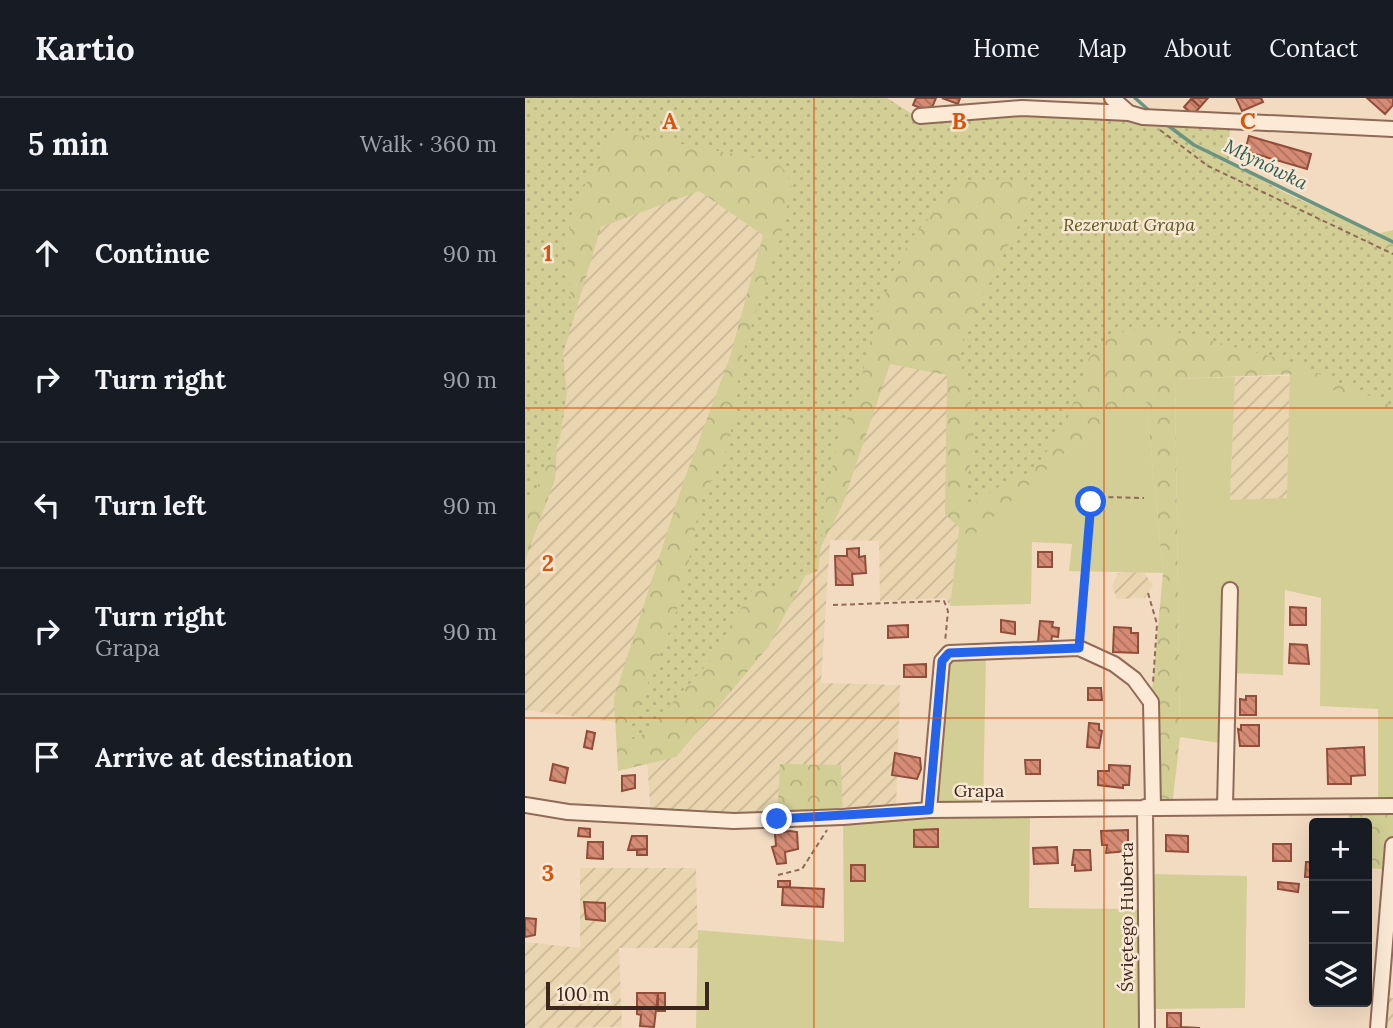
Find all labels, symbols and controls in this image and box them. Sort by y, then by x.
text: Kartio [35,27,135,69]
text: Home [973,33,1040,64]
text: Map [1078,33,1127,64]
text: About [1165,33,1231,64]
text: Contact [1269,33,1358,64]
text: A [662,106,678,135]
text: B [951,106,967,135]
text: C [1240,106,1256,135]
text: 5 min [28,125,109,163]
text: Walk · 360 m [360,129,497,158]
water label: Młynówka [1220,134,1312,195]
park label: Rezerwat Grapa [1063,213,1195,236]
icon: ahead [28,234,66,272]
text: Continue [95,237,210,270]
text: 1 [543,238,553,267]
text: 90 m [443,239,497,268]
icon: right [28,360,66,398]
text: Turn right [95,363,226,396]
text: 90 m [443,365,497,394]
icon: left [28,486,66,524]
route start [1075,486,1106,517]
text: Turn left [95,489,206,522]
text: 90 m [443,491,497,520]
text: 2 [542,548,554,577]
text: Turn right [95,600,226,633]
icon: right [28,612,66,650]
text: 90 m [443,617,497,646]
text: Grapa [95,633,160,662]
icon: arrive [28,738,66,776]
text: Arrive at destination [95,741,353,774]
street label: Grapa [954,779,1004,802]
route end [761,803,792,834]
map controls [1309,818,1372,1007]
button: + [1309,818,1372,881]
street label: Świętego Huberta [1115,842,1138,992]
text: 3 [542,858,554,887]
button: − [1309,881,1372,944]
button: layers [1309,944,1372,1007]
scale bar [546,979,709,1011]
text: 100 m [557,982,610,1006]

